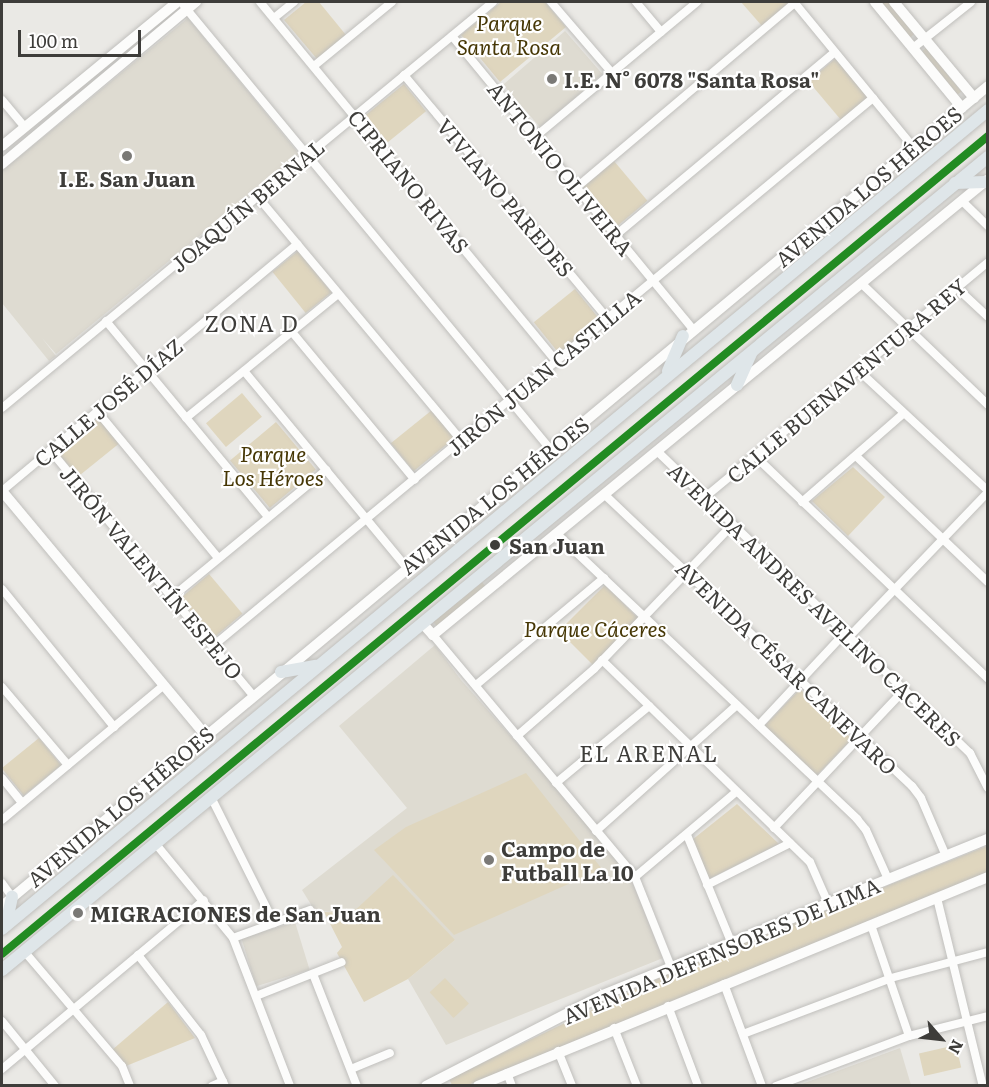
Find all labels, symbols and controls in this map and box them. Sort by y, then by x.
park label: Parque Santa Rosa [457,9,561,59]
scale bar [21,18,144,56]
text: 100 m [29,27,78,54]
place label: I.E. N° 6078 "Santa Rosa" [564,66,819,92]
marker: I.E. N° 6078 "Santa Rosa" [545,72,559,86]
street label: ANTONIO OLIVEIRA [483,76,639,260]
street label: AVENIDA LOS HÉROES [770,101,966,271]
street label: CIPRIANO RIVAS [343,104,475,258]
street label: VIVIANO PAREDES [433,113,579,281]
street label: JOAQUÍN BERNAL [165,133,329,277]
marker: I.E. San Juan [120,149,134,163]
place label: I.E. San Juan [59,165,195,191]
street label: CALLE BUENAVENTURA REY [721,272,971,488]
street label: JIRÓN JUAN CASTILLA [441,284,645,460]
district label: ZONA D [205,310,299,336]
street label: CALLE JOSÉ DÍAZ [29,333,187,471]
street label: AVENIDA LOS HÉROES [394,411,594,579]
park label: Parque Los Héroes [222,440,324,490]
street label: AVENIDA ANDRES AVELINO CACERES [663,457,967,751]
street label: JIRÓN VALENTÍN ESPEJO [55,460,249,684]
place label: San Juan [509,532,605,558]
marker: San Juan [486,536,504,554]
street label: AVENIDA CÉSAR CANEVARO [671,555,903,779]
park label: Parque Cáceres [523,615,667,641]
street label: AVENIDA LOS HÉROES [22,721,218,891]
district label: EL ARENAL [579,740,719,766]
place label: Campo de Futball La 10 [501,835,634,885]
marker: Campo de Futball La 10 [482,853,496,867]
street label: AVENIDA DEFENSORES DE LIMA [559,872,883,1028]
place label: MIGRACIONES de San Juan [90,900,381,926]
marker: MIGRACIONES de San Juan [71,906,85,920]
north arrow [911,1009,971,1069]
text: N [943,1036,971,1059]

